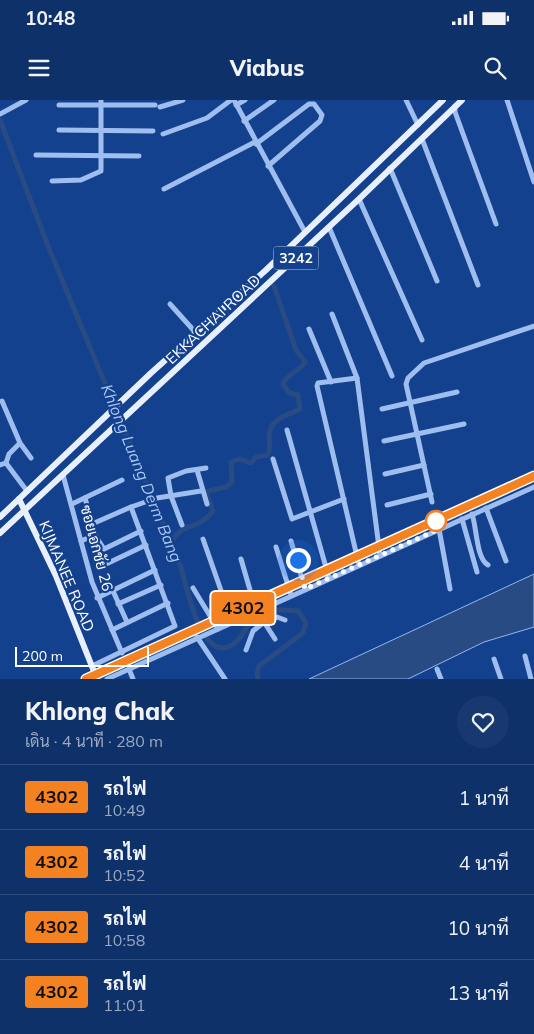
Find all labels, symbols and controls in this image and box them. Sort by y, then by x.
text: 10:48 [25,6,75,30]
icon: menu [25,54,53,82]
text: Viabus [230,54,304,82]
icon: search [481,54,509,82]
road number: 3242 [274,246,318,270]
street label: EKKACHAI ROAD [162,270,264,368]
water label: Khlong Luang Derm Bang [97,381,187,565]
street label: ซอยเอกชัย 26 [76,503,118,593]
unlabelled marker [425,510,447,532]
street label: KIJMANEE ROAD [35,518,99,634]
your location [286,548,311,573]
line badge: 4302 [208,592,278,624]
text: 4302 [221,596,265,619]
scale bar [15,644,149,667]
text: 200 m [22,647,63,665]
text: Khlong Chak [25,696,174,726]
button: heart [457,696,509,748]
text: เดิน · 4 นาที · 280 m [25,731,163,751]
text: รถไฟ [103,776,147,800]
text: 4302 [35,785,78,808]
text: 1 นาที [459,786,509,810]
text: 10:49 [103,800,145,820]
text: รถไฟ [103,841,147,865]
text: 4302 [35,850,78,873]
text: 4 นาที [459,851,509,875]
text: 10:52 [103,865,145,885]
text: รถไฟ [103,906,147,930]
text: 4302 [35,915,78,938]
text: 10 นาที [447,916,509,940]
text: 10:58 [103,930,145,950]
text: รถไฟ [103,971,147,995]
text: 4302 [35,980,78,1003]
text: 13 นาที [447,981,509,1005]
text: 11:01 [103,995,145,1015]

